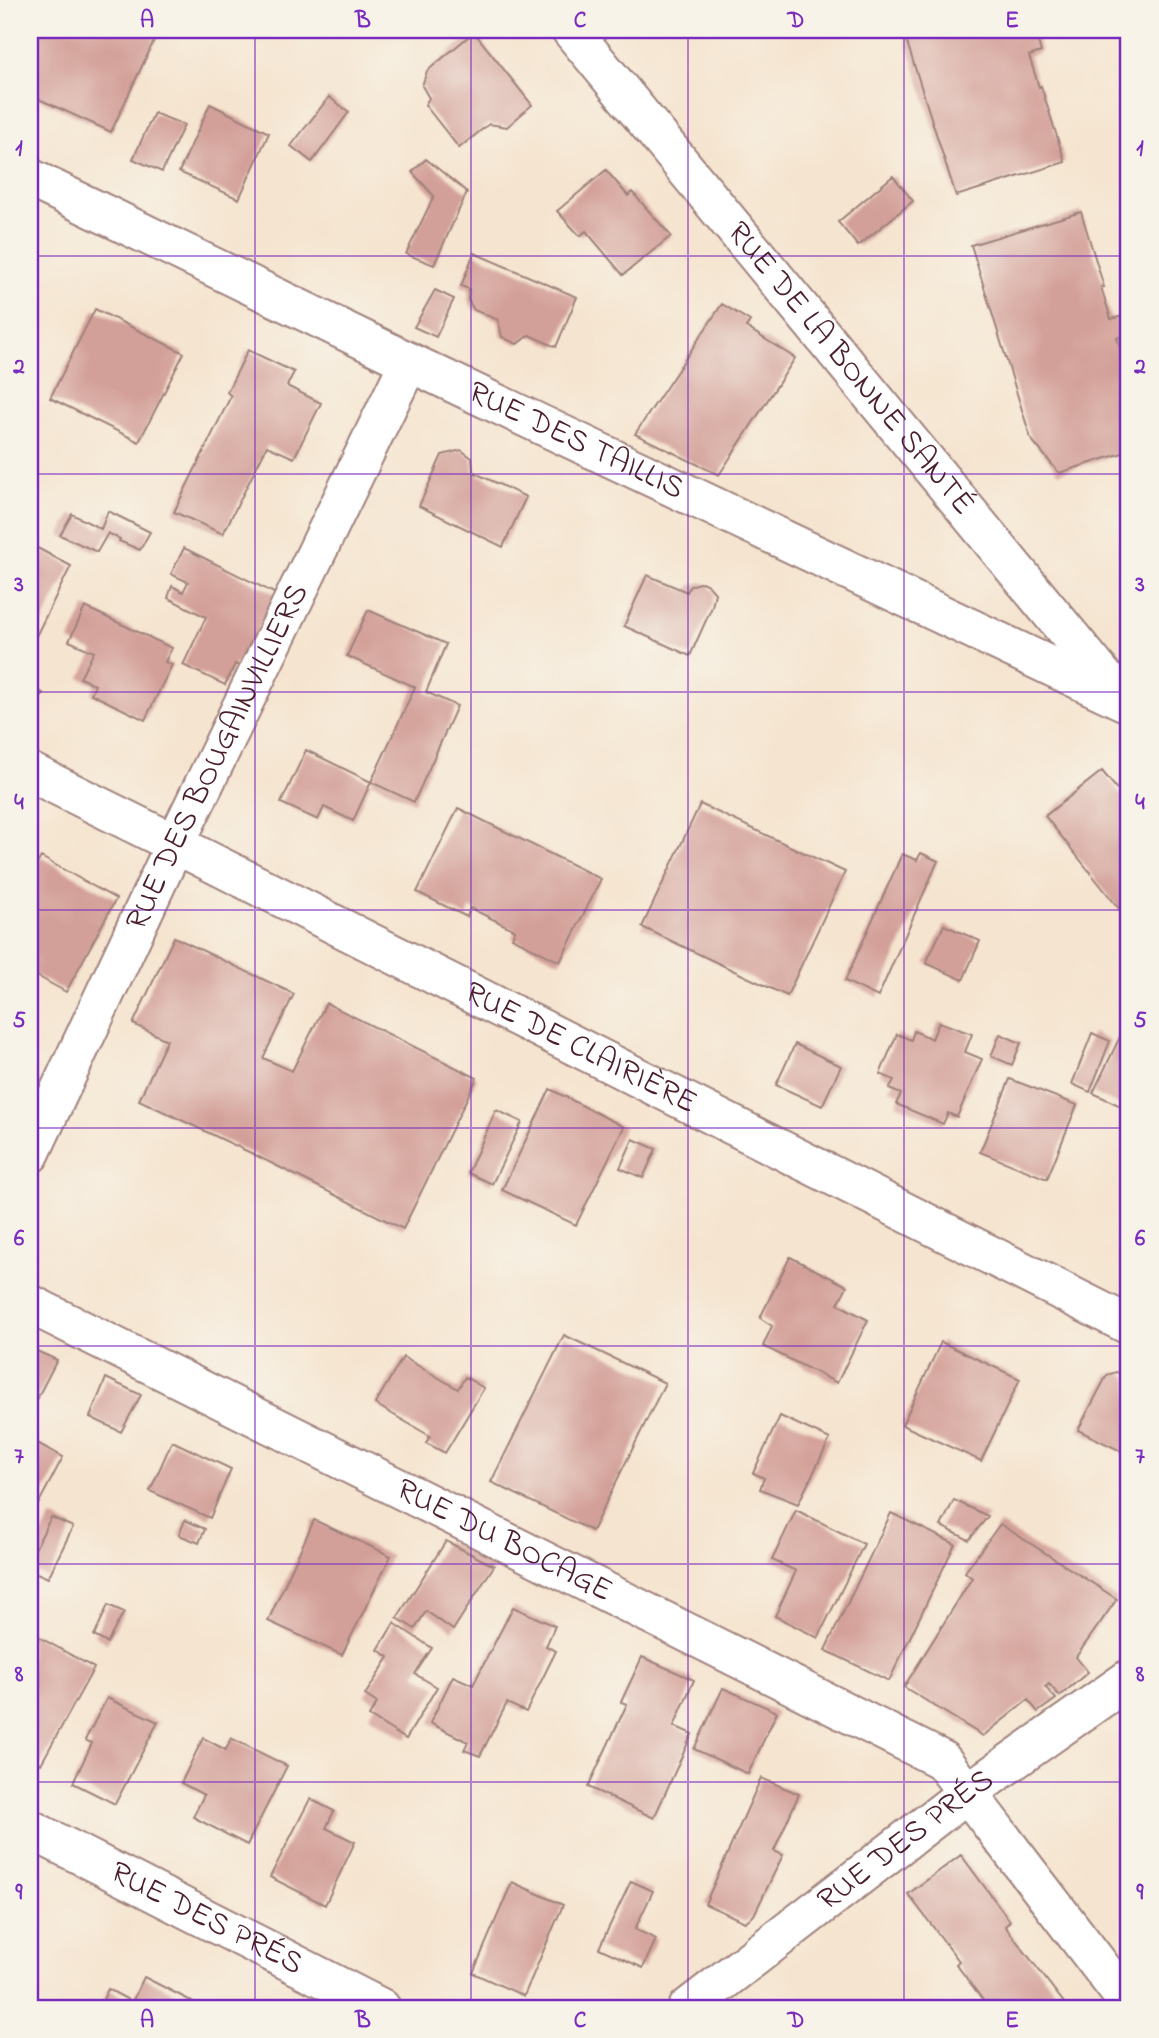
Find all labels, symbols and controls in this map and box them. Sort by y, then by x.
text: A [140,5,154,38]
text: B [354,5,371,38]
text: C [574,5,587,38]
text: D [787,5,804,38]
text: E [1005,5,1019,38]
text: 1 [15,133,23,166]
text: 1 [1136,133,1144,166]
street label: RUE DE LA BONNE SANTÉ [715,212,985,526]
text: 2 [12,351,25,384]
text: 2 [1133,351,1146,384]
street label: RUE DES TAILLIS [460,370,692,513]
text: 3 [13,569,24,602]
text: 3 [1134,569,1145,602]
street label: RUE DES BOUGAINVILLIERS [114,576,321,938]
text: 4 [14,787,24,820]
text: 4 [1135,787,1145,820]
street label: RUE DE CLAIRIÈRE [456,970,705,1127]
text: 5 [12,1005,26,1038]
text: 5 [1133,1005,1147,1038]
text: 6 [14,1223,25,1256]
text: 6 [1135,1223,1146,1256]
text: 7 [14,1441,24,1474]
text: 7 [1135,1441,1145,1474]
street label: RUE DU BOCAGE [388,1467,620,1615]
text: 8 [14,1659,24,1692]
text: 8 [1135,1659,1145,1692]
street label: RUE DES PRÉS [808,1757,1004,1923]
street label: RUE DES PRÉS [102,1850,311,1988]
text: 9 [15,1877,24,1910]
text: 9 [1136,1877,1145,1910]
text: A [140,2005,154,2038]
text: B [354,2005,371,2038]
text: C [574,2005,587,2038]
text: D [787,2005,804,2038]
text: E [1005,2005,1019,2038]

